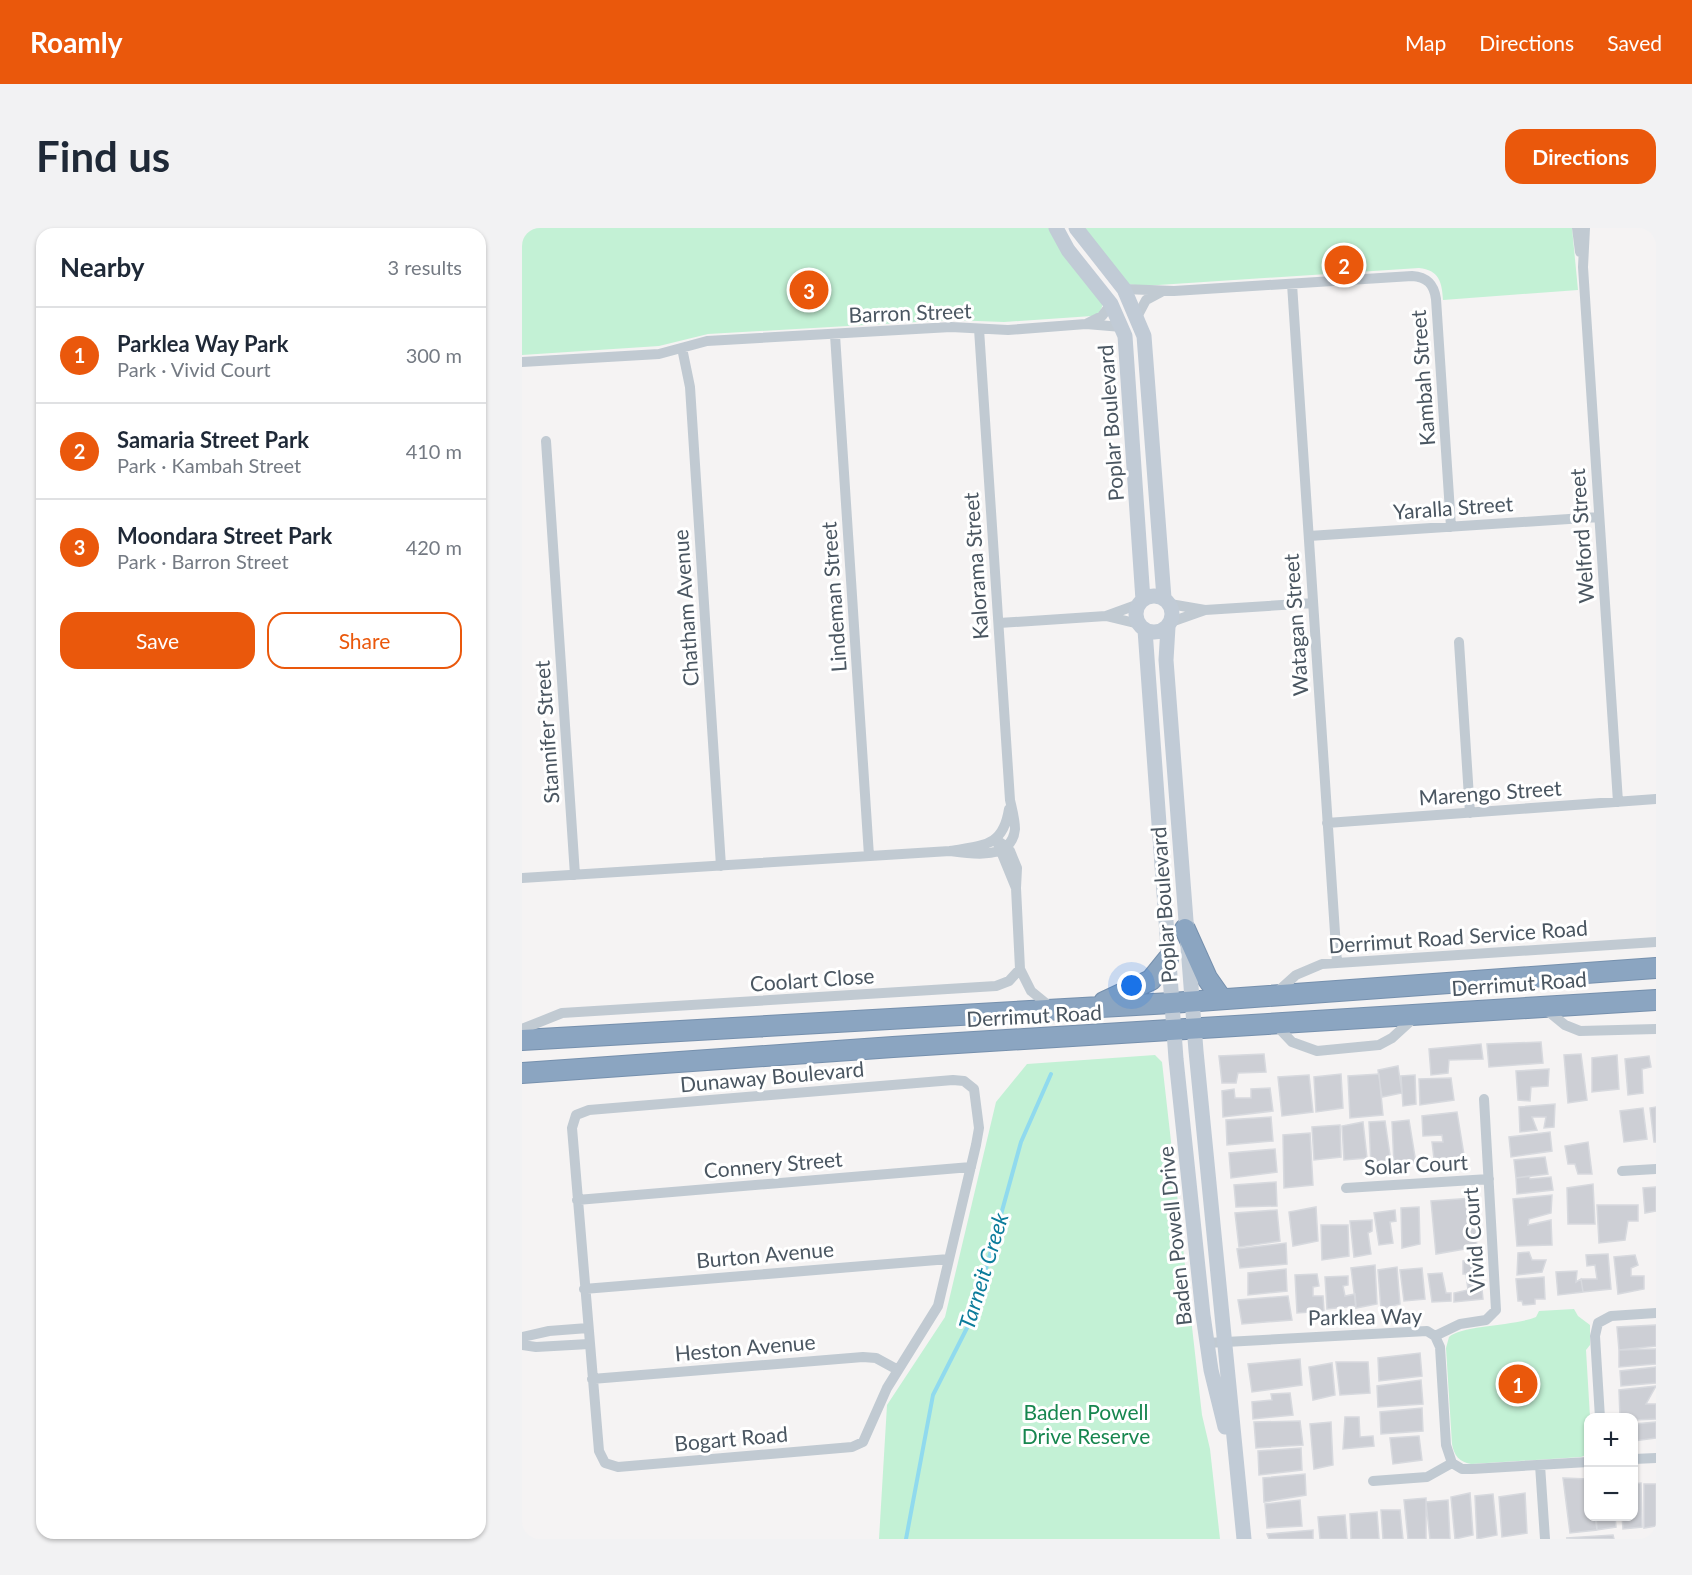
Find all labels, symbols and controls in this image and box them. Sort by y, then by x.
text: Roamly [30,25,123,59]
text: Map [1405,30,1446,55]
text: Directions [1479,30,1574,55]
text: Saved [1607,30,1662,55]
button: Directions [1505,129,1656,184]
text: Find us [36,131,170,181]
pin: 2 [1324,243,1364,288]
text: Nearby [60,251,145,283]
text: 3 results [387,255,462,279]
pin: 3 [790,268,828,312]
street label: Barron Street [848,297,972,327]
street label: Kambah Street [1405,309,1439,447]
text: Parklea Way Park [117,330,288,357]
text: 1 [74,343,85,367]
text: 300 m [406,343,462,367]
street label: Poplar Boulevard [1092,344,1128,502]
text: Park · Vivid Court [117,357,271,381]
text: Samaria Street Park [117,426,309,453]
text: 2 [74,439,85,463]
text: 410 m [406,439,462,463]
text: Park · Kambah Street [117,453,301,477]
street label: Welford Street [1564,467,1598,604]
street label: Yaralla Street [1392,490,1514,524]
street label: Kalorama Street [957,491,993,640]
street label: Lindeman Street [815,521,851,673]
text: Moondara Street Park [117,522,332,549]
street label: Chatham Avenue [667,529,703,687]
text: 3 [74,535,85,559]
text: 420 m [406,535,462,559]
text: Park · Barron Street [117,549,289,573]
street label: Watagan Street [1278,553,1312,697]
button: Save [60,612,255,669]
button: Share [267,612,462,669]
street label: Stannifer Street [528,659,563,804]
street label: Marengo Street [1418,775,1563,809]
street label: Poplar Boulevard [1145,826,1181,984]
street label: Derrimut Road Service Road [1327,914,1589,958]
street label: Coolart Close [749,962,875,996]
street label: Derrimut Road [1450,966,1588,1000]
your location [1117,971,1146,1000]
street label: Derrimut Road [966,999,1102,1031]
street label: Dunaway Boulevard [679,1055,865,1097]
street label: Connery Street [703,1145,844,1183]
street label: Baden Powell Drive [1152,1145,1196,1327]
street label: Solar Court [1364,1149,1469,1179]
street label: Vivid Court [1457,1186,1489,1293]
water label: Tarneit Creek [952,1209,1014,1333]
street label: Burton Avenue [695,1236,835,1272]
street label: Parklea Way [1308,1303,1422,1329]
street label: Heston Avenue [674,1328,816,1366]
pin: 1 [1498,1362,1538,1406]
park label: Baden Powell Drive Reserve [1022,1399,1150,1448]
map controls [1584,1413,1638,1521]
button: + [1584,1413,1638,1467]
street label: Bogart Road [673,1421,789,1455]
button: − [1584,1467,1638,1521]

